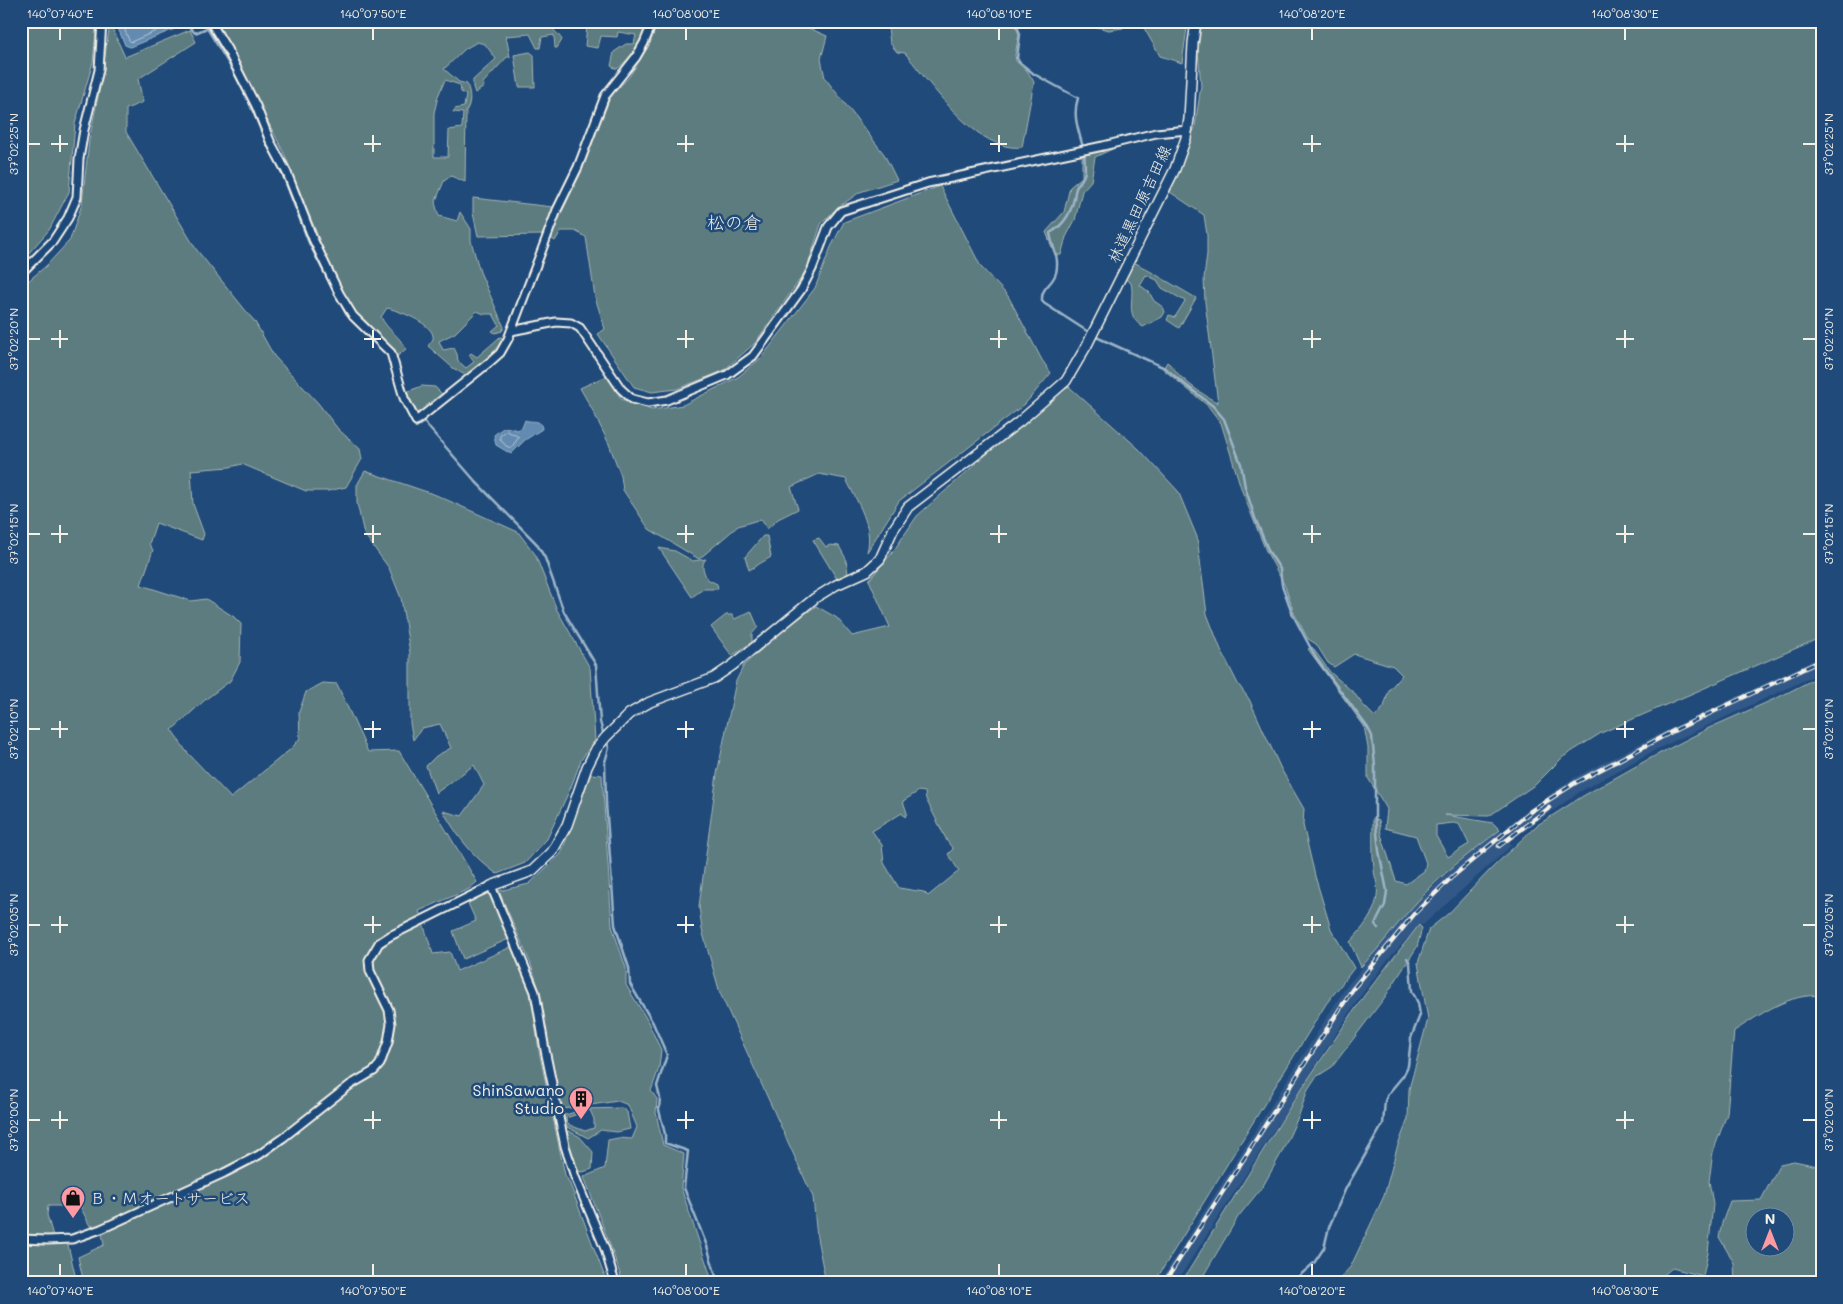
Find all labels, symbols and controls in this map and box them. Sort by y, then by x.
text: 140°07'40"E [27,5,93,21]
text: 140°07'50"E [340,5,406,21]
text: 140°08'00"E [652,5,720,21]
text: 140°08'10"E [966,5,1032,21]
text: 140°08'20"E [1279,5,1346,21]
text: 140°08'30"E [1591,5,1659,21]
text: 37°02'25"N [5,113,21,175]
text: 37°02'25"N [1820,113,1836,175]
street label: 林道黒田原吉田線 [1102,141,1175,266]
district label: 松の倉 [707,210,761,234]
text: 37°02'20"N [5,308,21,370]
text: 37°02'20"N [1820,308,1836,370]
text: 37°02'15"N [5,504,21,564]
text: 37°02'15"N [1820,504,1836,564]
text: 37°02'10"N [5,699,21,759]
text: 37°02'10"N [1820,699,1836,759]
text: 37°02'05"N [5,894,21,956]
text: 37°02'05"N [1820,894,1836,956]
place label: ShinSawano Studio [472,1079,564,1118]
building icon: ShinSawano Studio [568,1086,594,1120]
text: 37°02'00"N [5,1089,21,1151]
text: 37°02'00"N [1820,1089,1836,1151]
shop icon: Ｂ・Ｍオートサービス [60,1185,86,1219]
place label: Ｂ・Ｍオートサービス [90,1187,250,1208]
north arrow [1746,1206,1796,1256]
text: N [1765,1209,1775,1228]
text: 140°07'40"E [27,1282,93,1298]
text: 140°07'50"E [340,1282,406,1298]
text: 140°08'00"E [652,1282,720,1298]
text: 140°08'10"E [966,1282,1032,1298]
text: 140°08'20"E [1279,1282,1346,1298]
text: 140°08'30"E [1591,1282,1659,1298]

